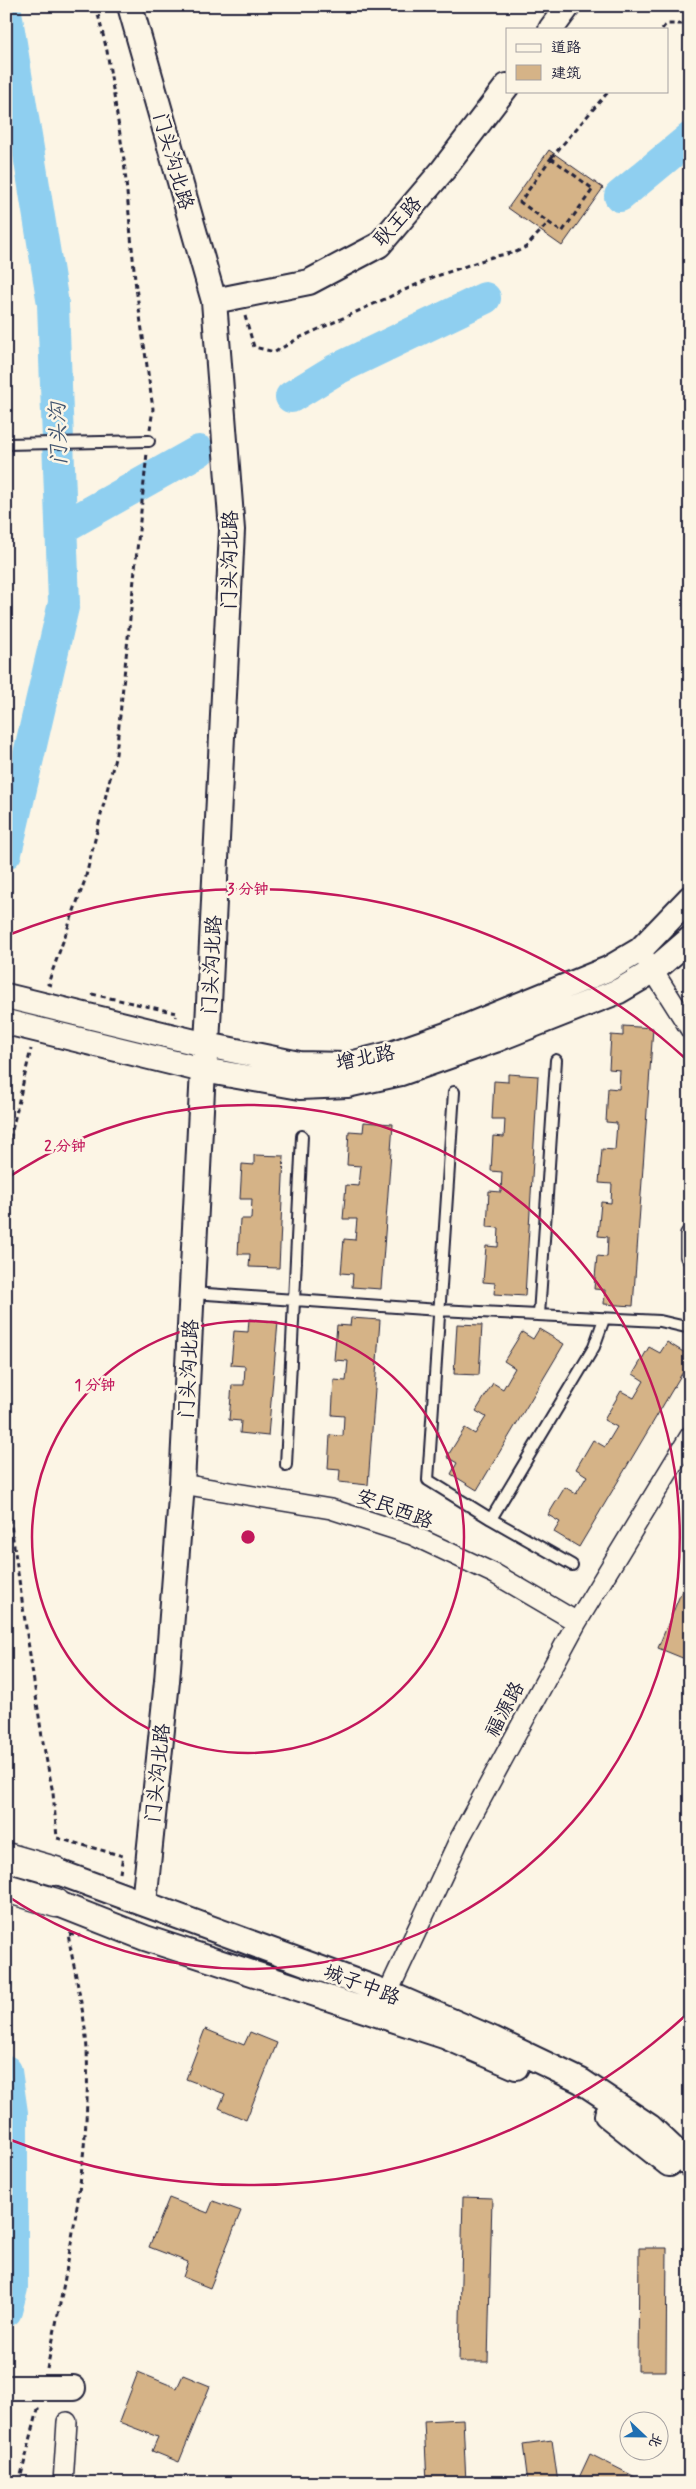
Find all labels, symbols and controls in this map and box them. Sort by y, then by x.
legend [506,28,668,92]
text: 道路 [551,38,581,58]
text: 建筑 [551,64,581,84]
street label: 门头沟北路 [146,110,200,214]
street label: 耿王路 [368,190,429,253]
water label: 门头沟 [44,400,74,466]
street label: 门头沟北路 [216,509,245,610]
text: 3 分钟 [228,880,268,900]
street label: 门头沟北路 [196,913,229,1016]
street label: 增北路 [333,1039,398,1077]
text: 2 分钟 [44,1137,86,1157]
street label: 门头沟北路 [173,1317,206,1420]
text: 1 分钟 [75,1376,115,1396]
street label: 安民西路 [352,1483,438,1536]
centre of rings [239,1528,257,1546]
street label: 福源路 [479,1676,532,1743]
street label: 门头沟北路 [140,1721,177,1824]
street label: 城子中路 [319,1958,405,2013]
north arrow [618,2412,668,2462]
text: 北 [644,2431,666,2450]

